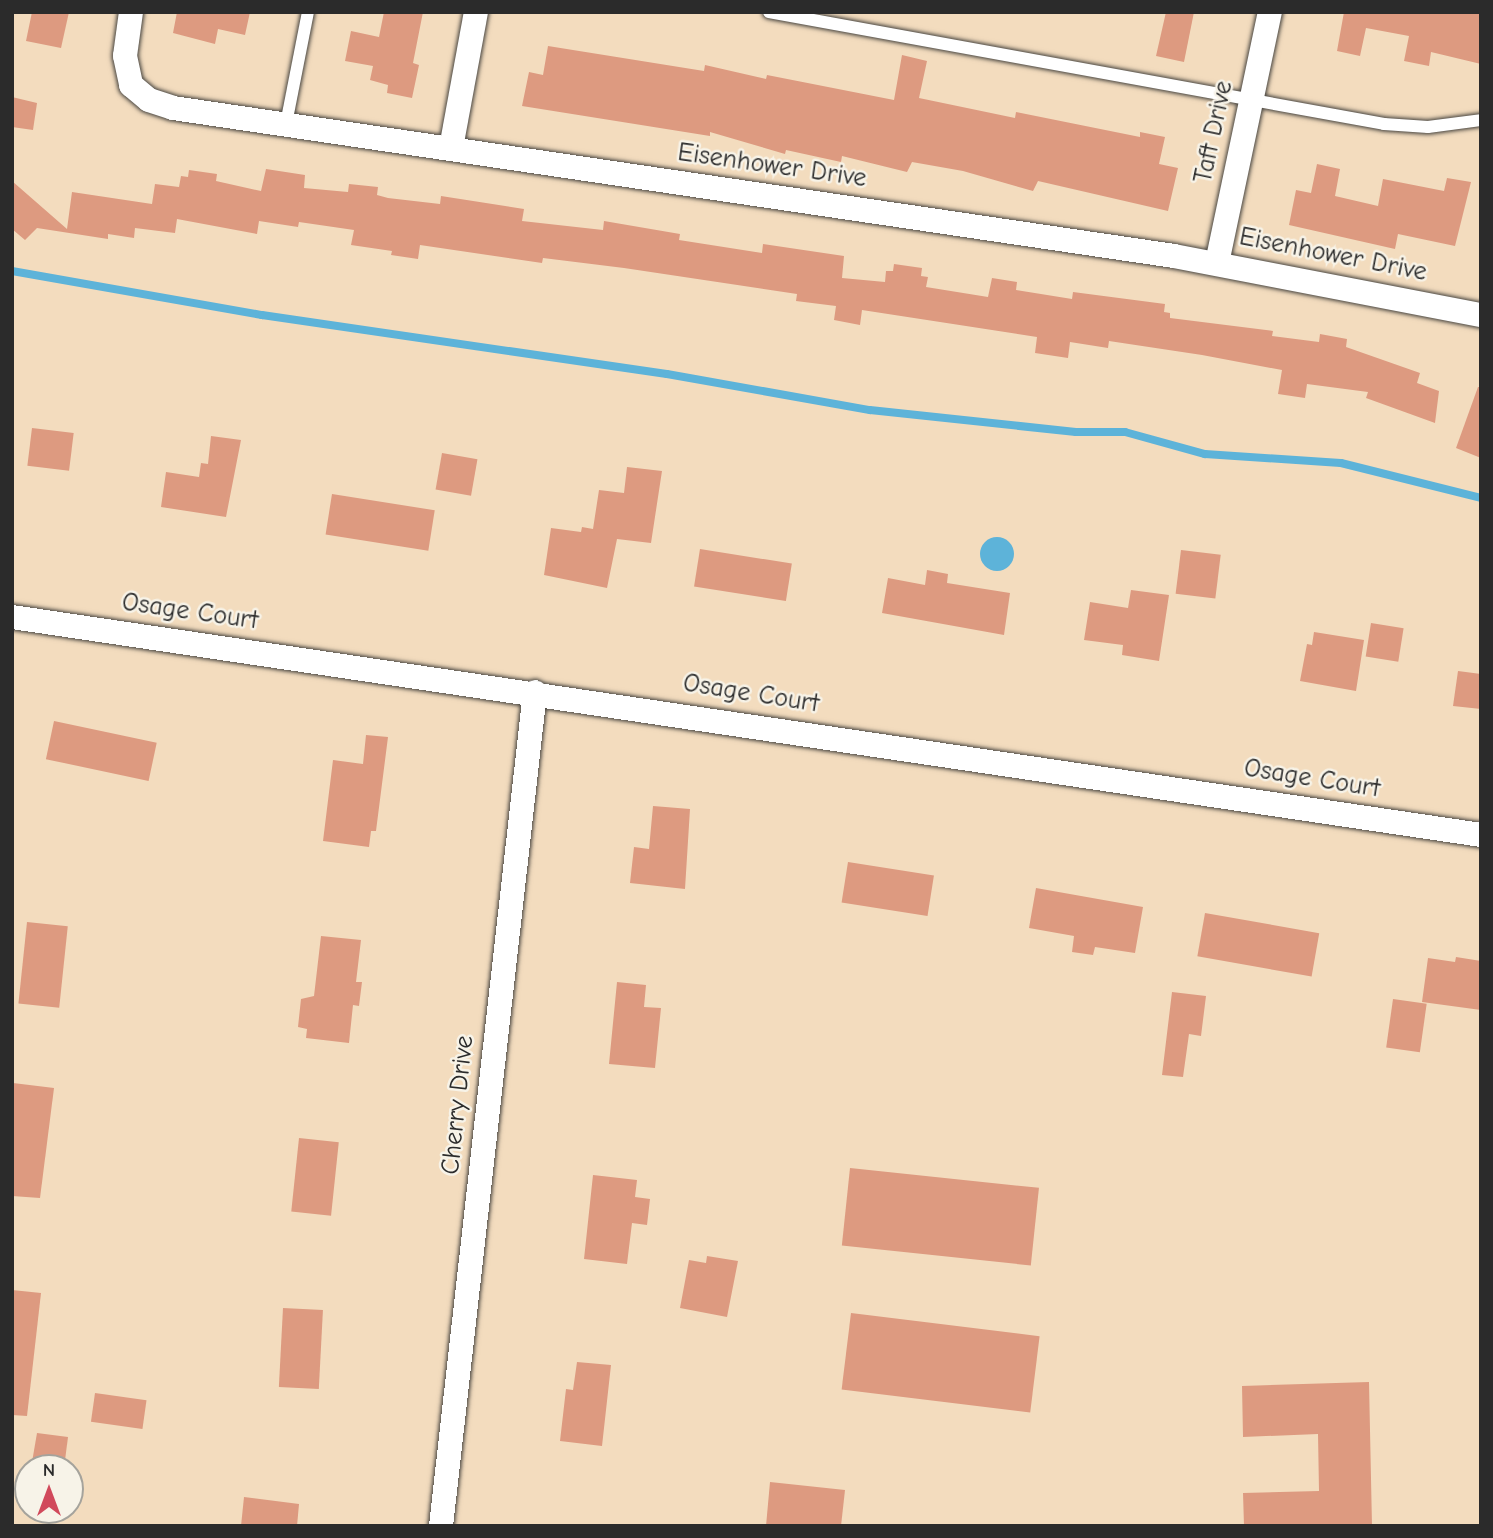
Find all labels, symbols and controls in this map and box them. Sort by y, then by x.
street label: Taft Drive [1188,78,1240,186]
street label: Eisenhower Drive [676,137,868,195]
street label: Eisenhower Drive [1237,222,1429,288]
street label: Osage Court [120,587,260,637]
street label: Osage Court [681,668,821,720]
street label: Osage Court [1242,753,1382,805]
street label: Cherry Drive [435,1034,481,1176]
north arrow [14,1454,84,1524]
text: N [43,1459,55,1481]

